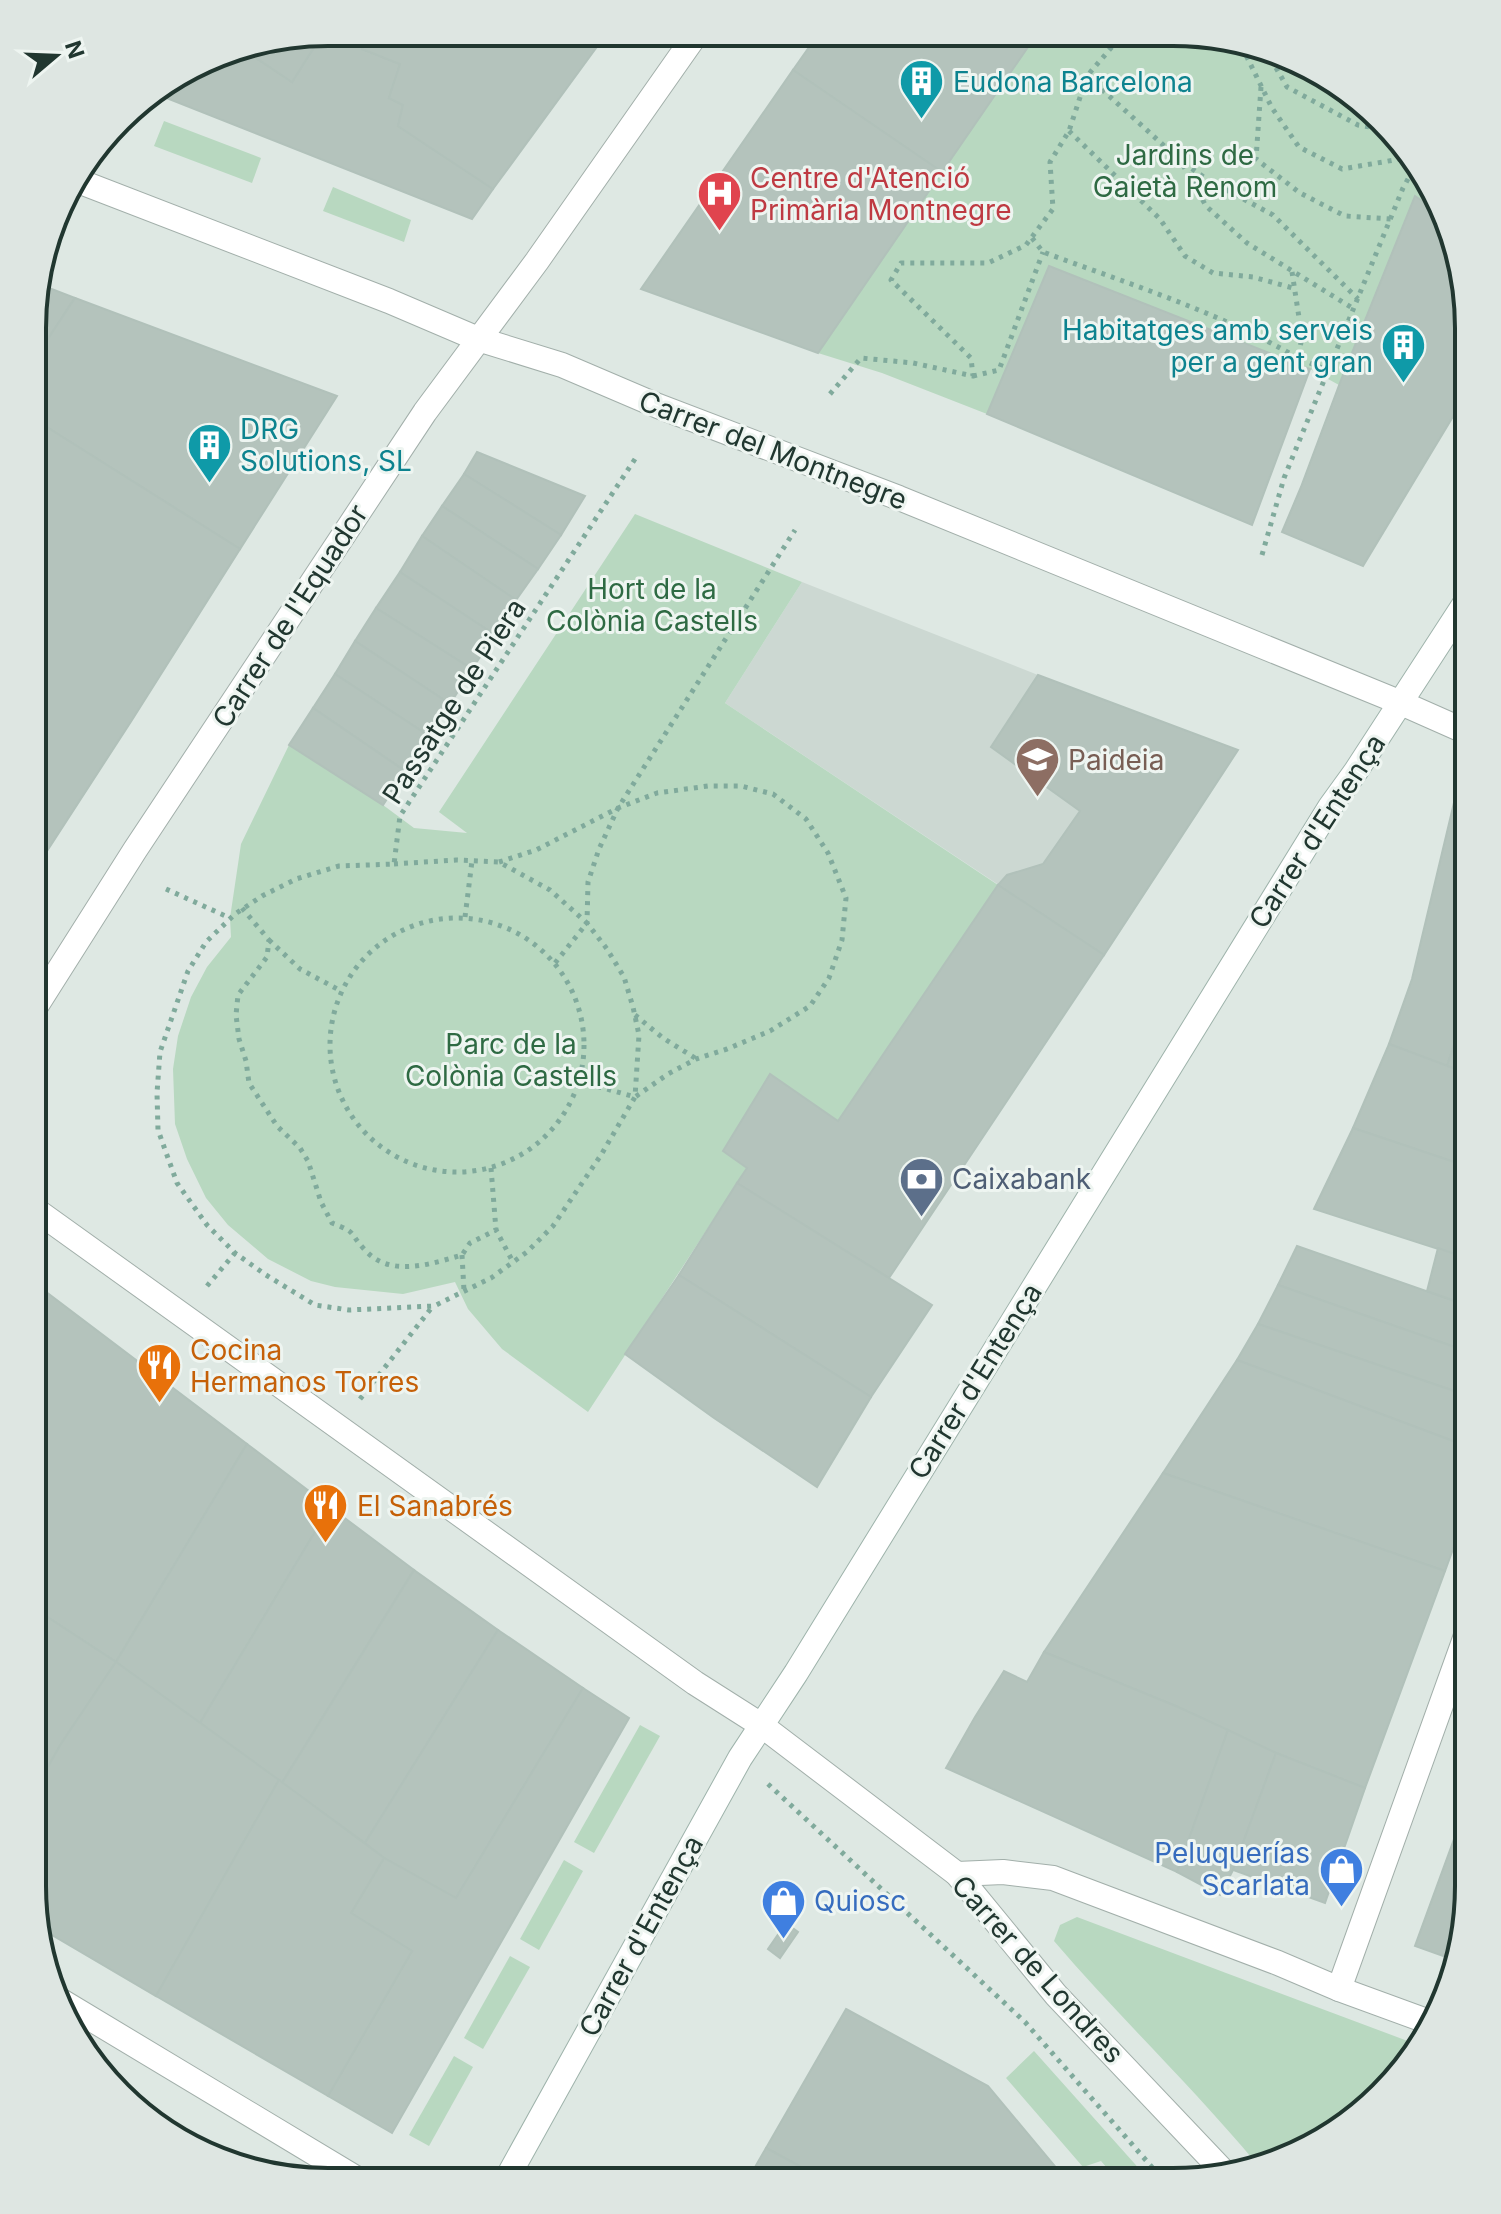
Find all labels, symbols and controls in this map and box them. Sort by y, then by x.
north arrow [16,16,96,96]
text: N [60,37,90,62]
building icon: Eudona Barcelona [898,58,946,121]
place label: Eudona Barcelona [953,65,1193,99]
park label: Jardins de Gaietà Renom [1093,138,1277,204]
place label: Centre d'Atenció Primària Montnegre [750,161,1011,227]
hospital icon: Centre d'Atenció Primària Montnegre [695,170,743,233]
place label: Habitatges amb serveis per a gent gran [1062,313,1373,379]
building icon: Habitatges amb serveis per a gent gran [1380,322,1428,385]
street label: Carrer del Montnegre [634,383,912,517]
place label: DRG Solutions, SL [240,412,412,478]
building icon: DRG Solutions, SL [185,421,233,484]
street label: Carrer de l'Equador [205,498,375,734]
park label: Hort de la Colònia Castells [546,572,758,638]
street label: Passatge de Piera [375,592,533,810]
street label: Carrer d'Entença [1242,728,1392,934]
school or university icon: Paideia [1013,736,1061,799]
place label: Paideia [1068,743,1164,777]
park label: Parc de la Colònia Castells [405,1027,617,1093]
bank icon: Caixabank [897,1155,945,1218]
place label: Caixabank [952,1162,1091,1196]
street label: Carrer d'Entença [901,1277,1049,1485]
place label: Cocina Hermanos Torres [190,1333,419,1399]
restaurant icon: Cocina Hermanos Torres [135,1342,183,1405]
restaurant icon: El Sanabrés [302,1482,350,1545]
place label: El Sanabrés [357,1489,513,1523]
street label: Carrer d'Entença [572,1830,710,2042]
place label: Peluquerías Scarlata [1154,1836,1310,1902]
shop icon: Peluquerías Scarlata [1317,1845,1365,1908]
street label: Carrer de Londres [945,1868,1131,2070]
shop icon: Quiosc [759,1877,807,1940]
place label: Quiosc [814,1884,906,1918]

